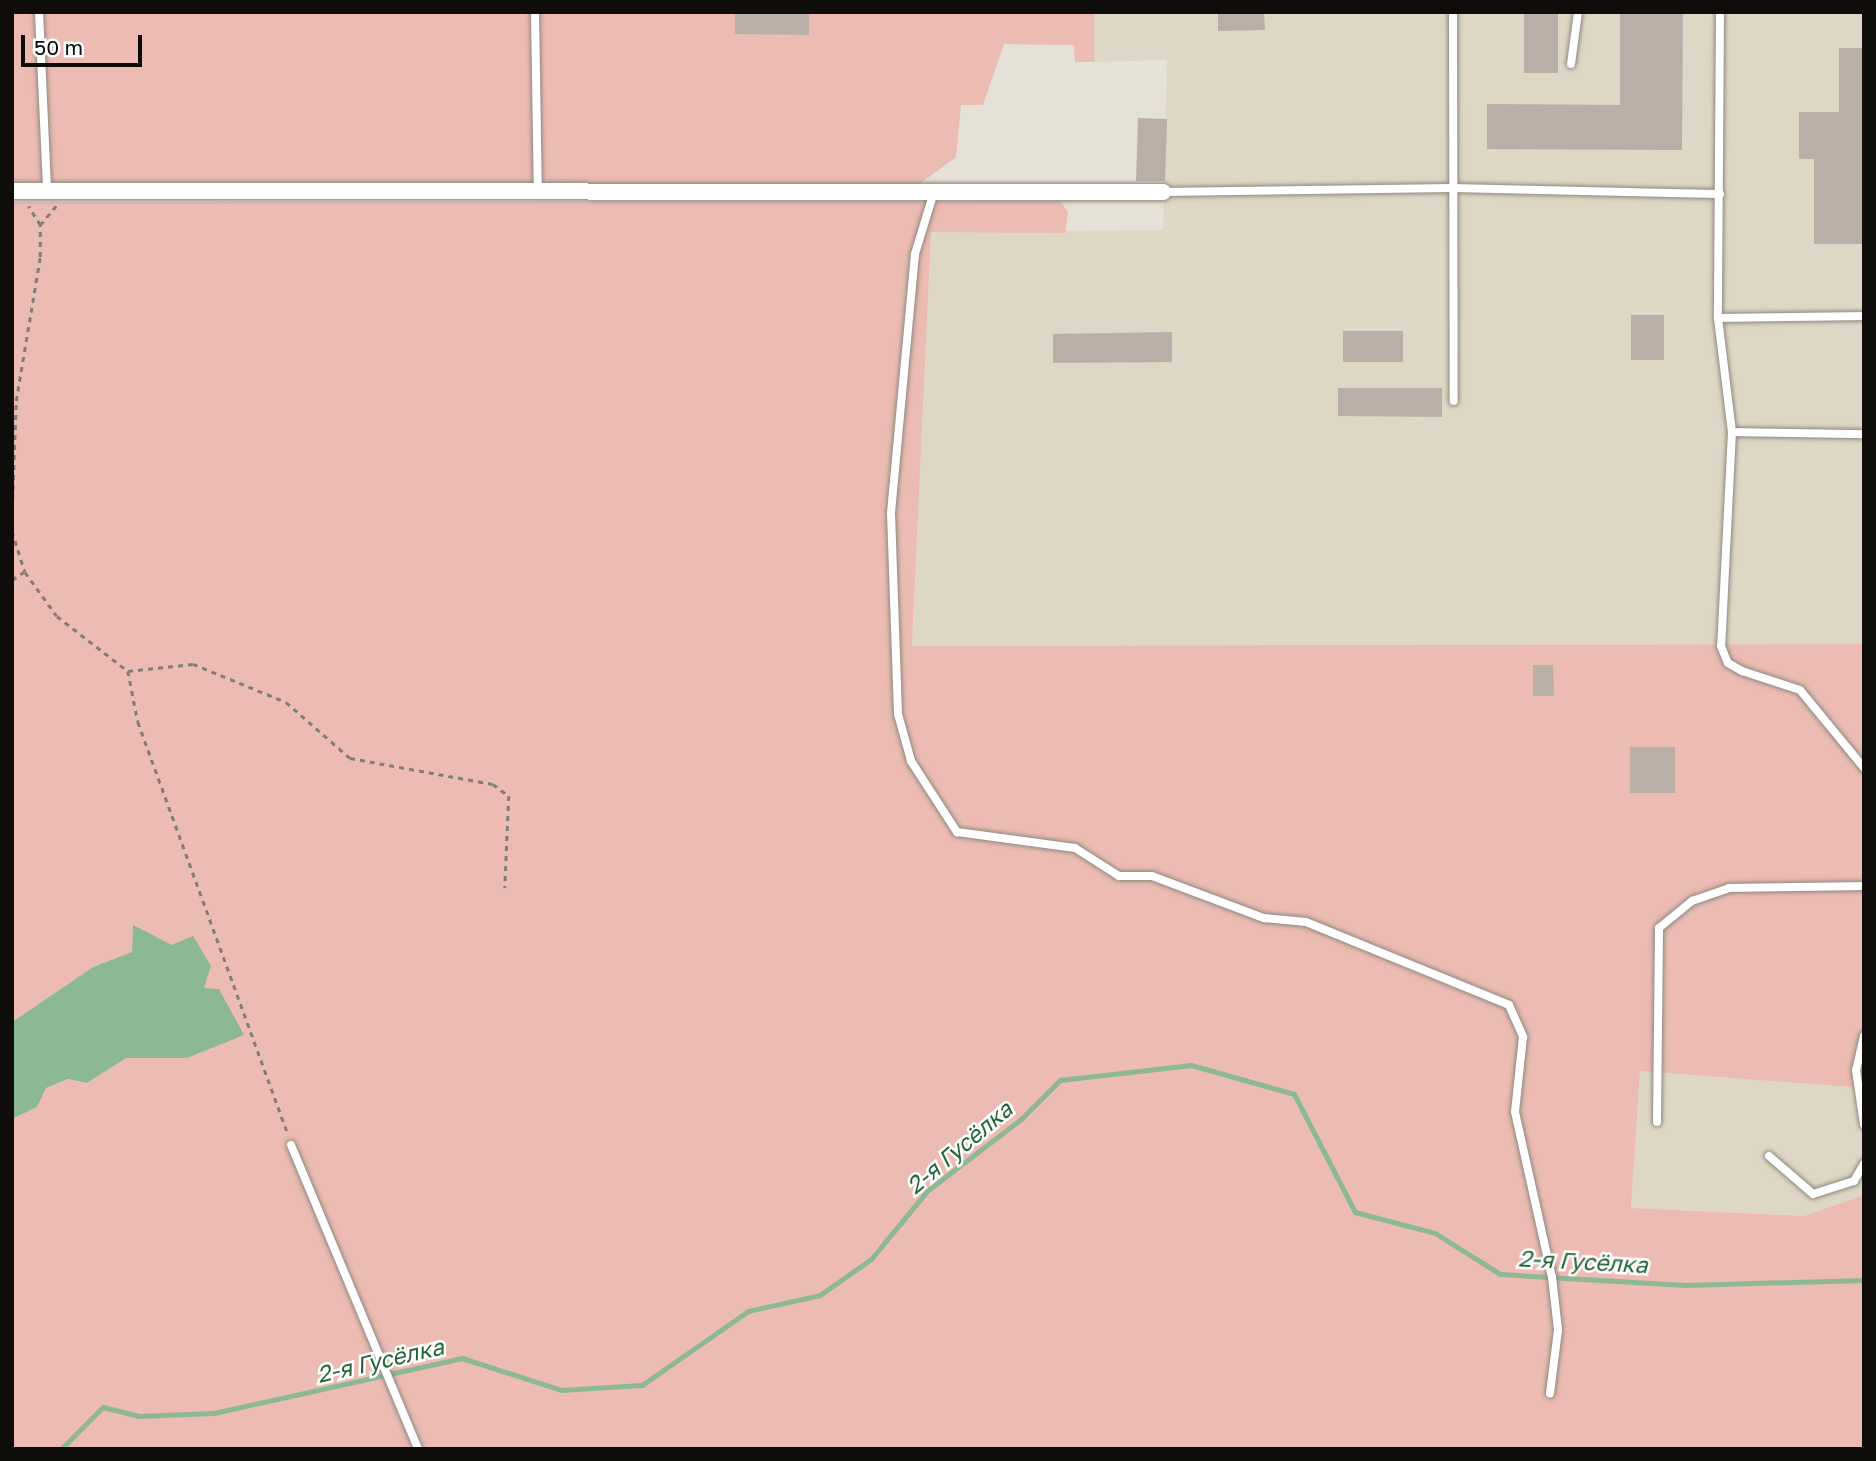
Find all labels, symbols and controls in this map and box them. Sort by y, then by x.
scale bar [24,21,145,65]
text: 50 m [34,34,83,60]
water label: 2-я Гусёлка [901,1095,1017,1199]
water label: 2-я Гусёлка [1518,1244,1648,1278]
water label: 2-я Гусёлка [314,1332,446,1388]

